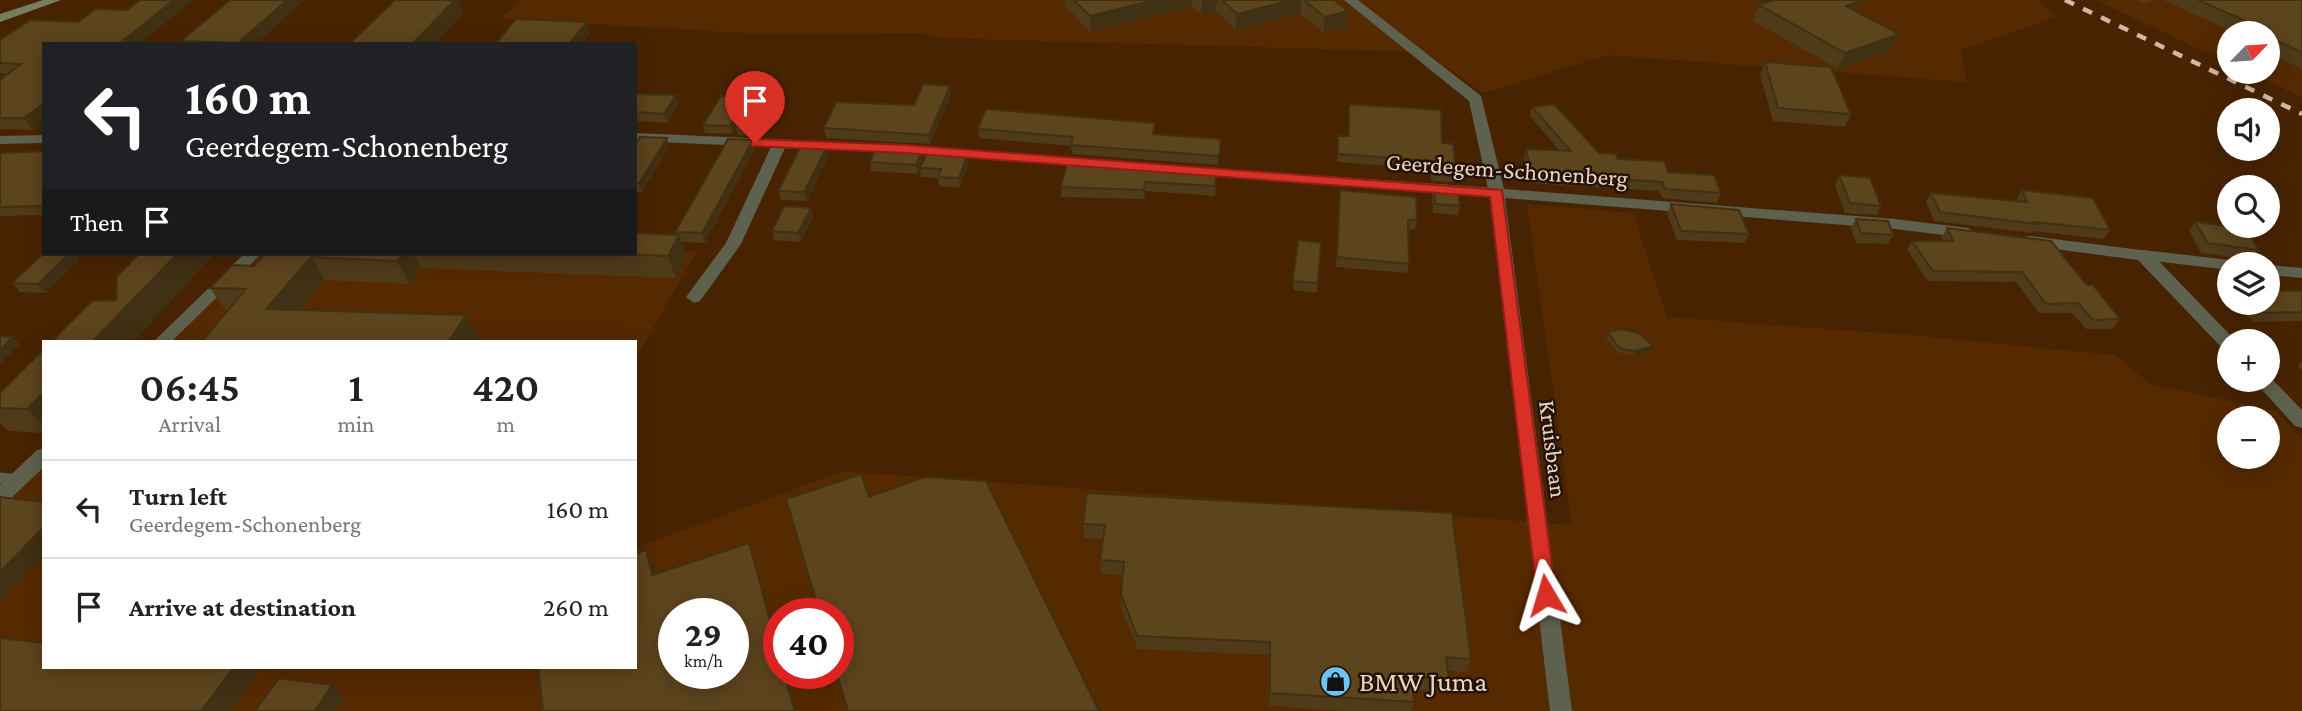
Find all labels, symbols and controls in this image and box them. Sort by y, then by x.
north arrow [2217,21,2280,84]
map controls [2217,21,2280,469]
icon: left [70,70,161,161]
text: 160 m [185,70,311,125]
pin [725,71,785,143]
icon: arrive [736,82,774,120]
button: sound [2217,98,2280,161]
text: Geerdegem-Schonenberg [185,128,508,164]
street label: Geerdegem-Schonenberg [1385,148,1629,191]
button: search [2217,175,2280,238]
icon: arrive [138,203,176,241]
text: Then [70,208,124,237]
button: layers [2217,252,2280,315]
button: + [2217,329,2280,392]
text: 06:45 [140,363,240,410]
text: 1 [348,363,363,410]
text: 420 [472,363,539,410]
street label: Kruisbaan [1534,399,1573,499]
button: − [2217,406,2280,469]
text: Arrival [158,411,221,437]
text: min [338,411,374,437]
text: m [496,411,515,437]
text: Turn left [129,482,227,511]
icon: left [70,490,108,528]
text: 160 m [547,495,609,524]
text: Geerdegem-Schonenberg [129,511,361,537]
position arrow [1509,558,1583,632]
icon: arrive [70,588,108,626]
text: Arrive at destination [129,593,356,622]
text: 260 m [543,593,609,622]
speed limit sign: 40 [763,598,854,689]
text: 29 [685,615,722,654]
text: km/h [684,651,723,671]
shop icon: BMW Juma [1319,664,1353,698]
place label: BMW Juma [1359,666,1487,697]

